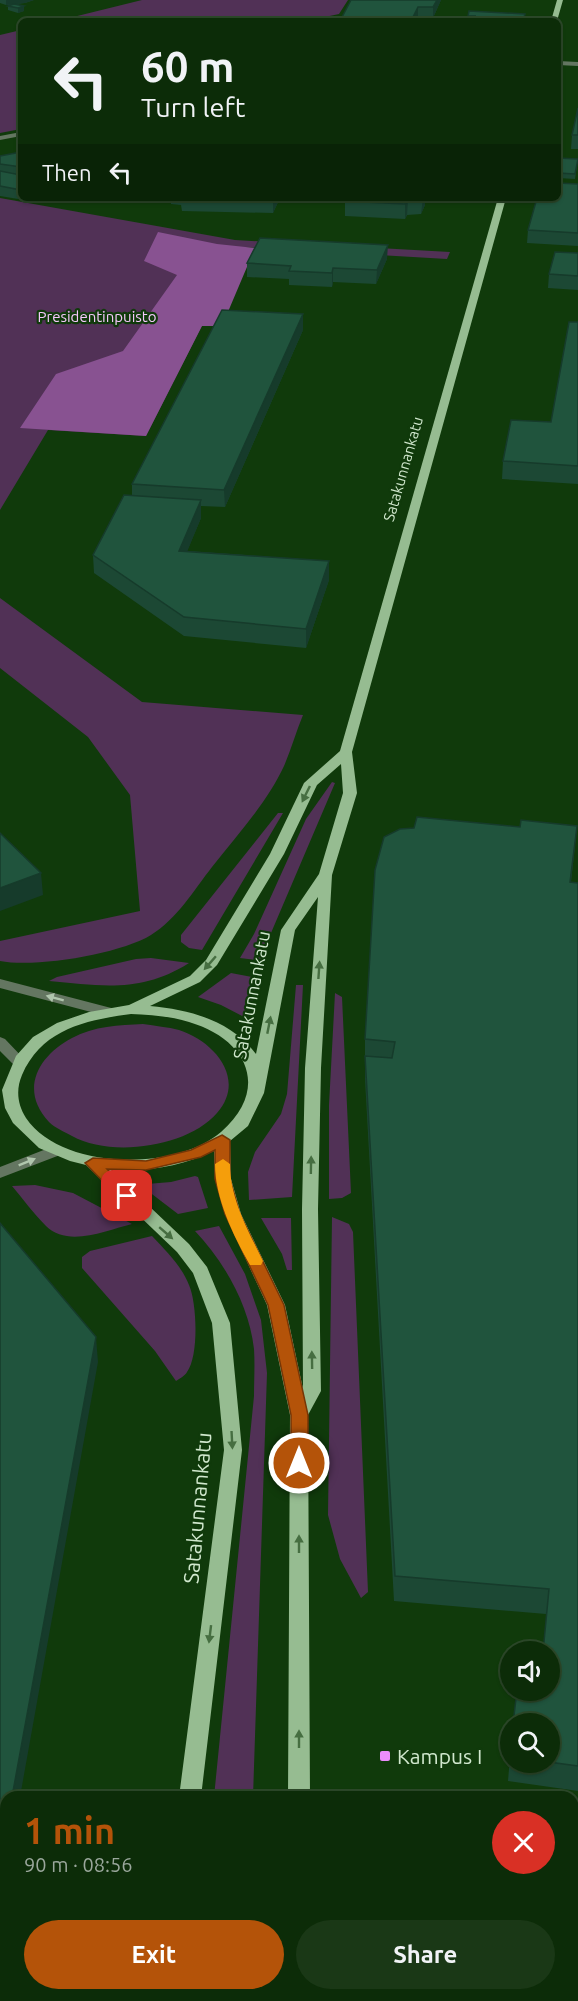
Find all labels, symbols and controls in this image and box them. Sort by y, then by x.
icon: left [42,42,120,120]
text: 60 m [141,43,235,90]
text: Turn left [141,92,245,122]
icon: left [104,156,137,189]
text: Then [42,160,92,185]
park label: Presidentinpuisto [38,308,156,325]
street label: Satakunnankatu [380,415,426,523]
one-way arrow [301,785,311,802]
street label: Satakunnankatu [229,929,273,1061]
one-way arrow [204,955,217,970]
one-way arrow [315,960,324,979]
one-way arrow [46,992,64,1002]
one-way arrow [265,1015,274,1034]
one-way arrow [306,1155,316,1174]
one-way arrow [19,1157,37,1167]
pin [101,1170,152,1221]
icon: arrive [110,1179,143,1212]
one-way arrow [158,1226,174,1239]
one-way arrow [307,1350,317,1369]
one-way arrow [227,1430,236,1449]
street label: Satakunnankatu [178,1431,216,1585]
position arrow [267,1431,331,1495]
one-way arrow [294,1534,304,1553]
one-way arrow [205,1624,214,1643]
map controls [500,1641,560,1773]
button: sound [500,1641,560,1701]
button: search [500,1713,560,1773]
one-way arrow [294,1729,304,1748]
place label: Kampus I [397,1744,482,1768]
marker: Kampus I [378,1749,392,1763]
text: 1 min [24,1810,115,1851]
button: close [492,1811,555,1874]
text: 90 m · 08:56 [24,1853,133,1876]
button: Exit [24,1920,284,1989]
button: Share [296,1920,555,1989]

